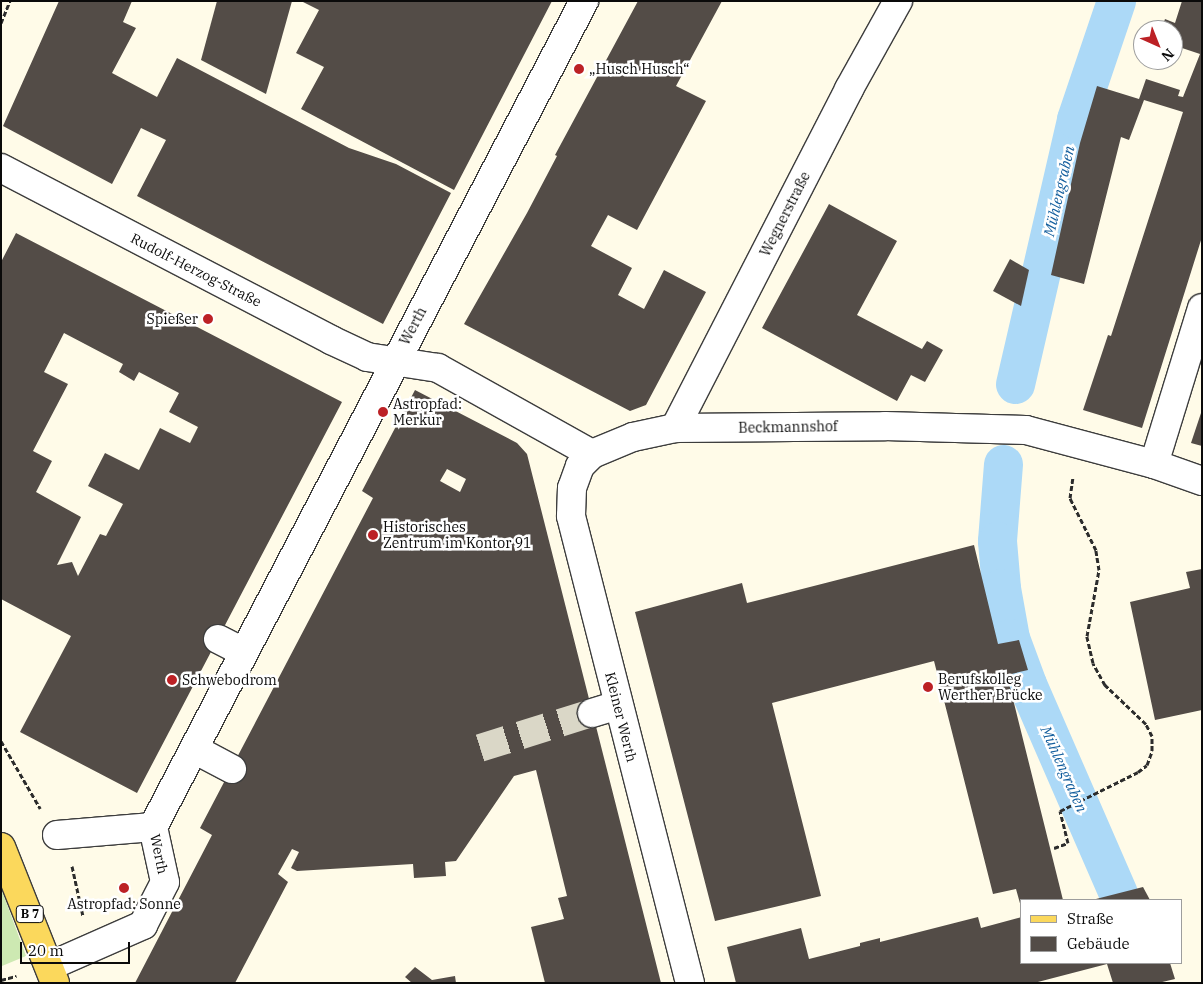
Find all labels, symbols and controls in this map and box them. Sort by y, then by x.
north arrow [1133,20,1183,70]
text: N [1157,45,1178,65]
place label: „Husch Husch“ [589,61,689,77]
marker: „Husch Husch“ [573,63,585,75]
water label: Mühlengraben [1040,144,1078,238]
street label: Wegnerstraße [756,169,814,259]
street label: Rudolf-Herzog-Straße [128,230,264,310]
street label: Werth [396,304,430,348]
place label: Spießer [147,311,198,327]
marker: Spießer [202,313,214,325]
place label: Astropfad: Merkur [393,396,462,428]
marker: Astropfad: Merkur [377,406,389,418]
street label: Beckmannshof [738,418,838,436]
place label: Historisches Zentrum im Kontor 91 [383,519,531,552]
marker: Historisches Zentrum im Kontor 91 [367,529,379,541]
street label: Kleiner Werth [602,670,640,764]
place label: Berufskolleg Werther Brücke [938,671,1043,704]
place label: Schwebodrom [182,672,277,688]
marker: Schwebodrom [166,674,178,686]
marker: Berufskolleg Werther Brücke [922,681,934,693]
water label: Mühlengraben [1037,723,1091,815]
street label: Werth [147,832,171,876]
marker: Astropfad: Sonne [118,882,130,894]
place label: Astropfad: Sonne [67,896,181,912]
legend [1020,899,1183,964]
road number: B 7 [15,904,45,924]
text: Straße [1067,909,1114,928]
scale bar [22,932,132,964]
text: Gebäude [1067,934,1130,953]
text: 20 m [28,941,64,960]

